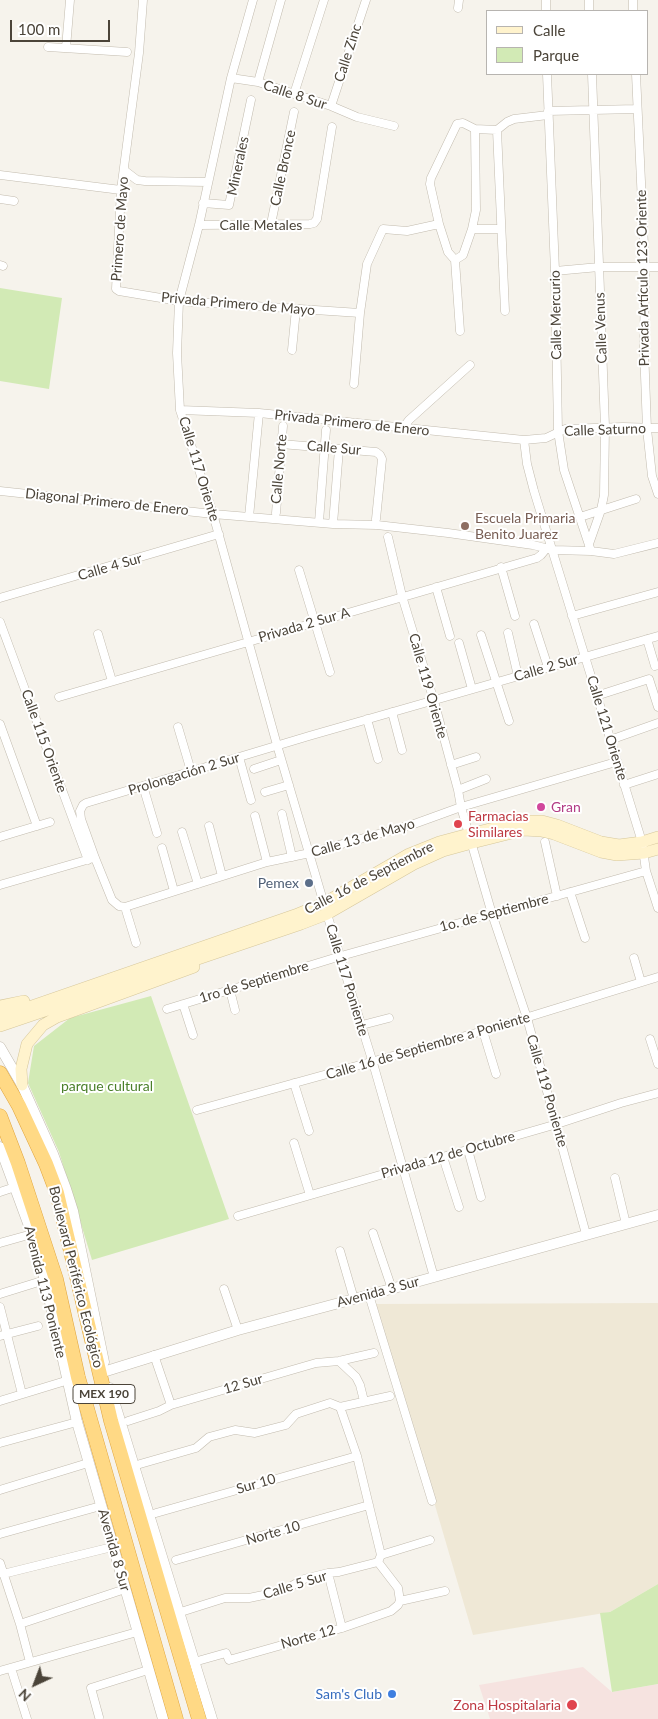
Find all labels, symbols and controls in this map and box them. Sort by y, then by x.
scale bar [12,10,112,42]
legend [486,10,648,75]
text: 100 m [18,20,60,38]
text: Calle [533,21,565,39]
street label: Calle Zinc [331,22,365,84]
text: Parque [533,46,579,64]
street label: Calle 8 Sur [261,77,329,113]
street label: Calle Bronce [267,128,299,208]
street label: Minerales [224,135,252,197]
street label: Primero de Mayo [108,176,132,282]
street label: Privada Artículo 123 Oriente [633,190,653,366]
street label: Calle Metales [220,217,302,233]
street label: Calle Mercurio [547,270,565,360]
street label: Privada Primero de Mayo [160,289,316,319]
street label: Calle Venus [591,292,611,364]
street label: Privada Primero de Enero [274,407,430,439]
street label: Calle 117 Oriente [175,415,223,523]
street label: Calle Saturno [564,420,646,440]
street label: Calle Norte [268,434,290,504]
street label: Calle Sur [306,437,362,459]
street label: Diagonal Primero de Enero [24,485,190,519]
place label: Escuela Primaria Benito Juarez [475,510,575,542]
marker: Escuela Primaria Benito Juarez [459,520,471,532]
street label: Calle 4 Sur [76,550,144,584]
street label: Privada 2 Sur A [256,604,352,646]
street label: Calle 119 Oriente [405,631,451,741]
street label: Calle 2 Sur [512,651,580,685]
street label: Calle 121 Oriente [583,674,631,782]
street label: Calle 115 Oriente [17,687,71,795]
street label: Prolongación 2 Sur [126,749,242,799]
place label: Gran [551,799,581,815]
marker: Gran [535,801,547,813]
place label: Farmacias Similares [468,808,529,840]
street label: Calle 13 de Mayo [309,815,417,861]
marker: Farmacias Similares [452,818,464,830]
street label: Calle 16 de Septiembre [302,838,436,918]
place label: Pemex [258,875,299,891]
marker: Pemex [303,877,315,889]
street label: 1o. de Septiembre [438,890,550,936]
street label: Calle 117 Poniente [322,922,372,1038]
street label: 1ro de Septiembre [197,957,311,1007]
street label: Calle 16 de Septiembre a Poniente [324,1009,532,1083]
street label: Calle 119 Poniente [523,1033,571,1149]
park label: parque cultural [61,1078,153,1094]
street label: Privada 12 de Octubre [379,1128,517,1182]
street label: Boulevard Periférico Ecológico [45,1184,107,1370]
street label: Avenida 113 Poniente [20,1224,70,1360]
street label: Avenida 3 Sur [335,1273,421,1311]
street label: 12 Sur [221,1370,265,1398]
road number: MEX 190 [73,1385,135,1404]
street label: Sur 10 [234,1470,278,1498]
street label: Avenida 8 Sur [94,1507,134,1593]
street label: Norte 10 [244,1517,302,1549]
street label: Calle 5 Sur [261,1567,329,1603]
street label: Norte 12 [279,1621,337,1653]
north arrow [10,1659,60,1709]
text: N [15,1685,34,1705]
place label: Sam's Club [315,1686,382,1702]
marker: Sam's Club [386,1688,398,1700]
place label: Zona Hospitalaria [453,1697,561,1713]
marker: Zona Hospitalaria [565,1698,579,1712]

